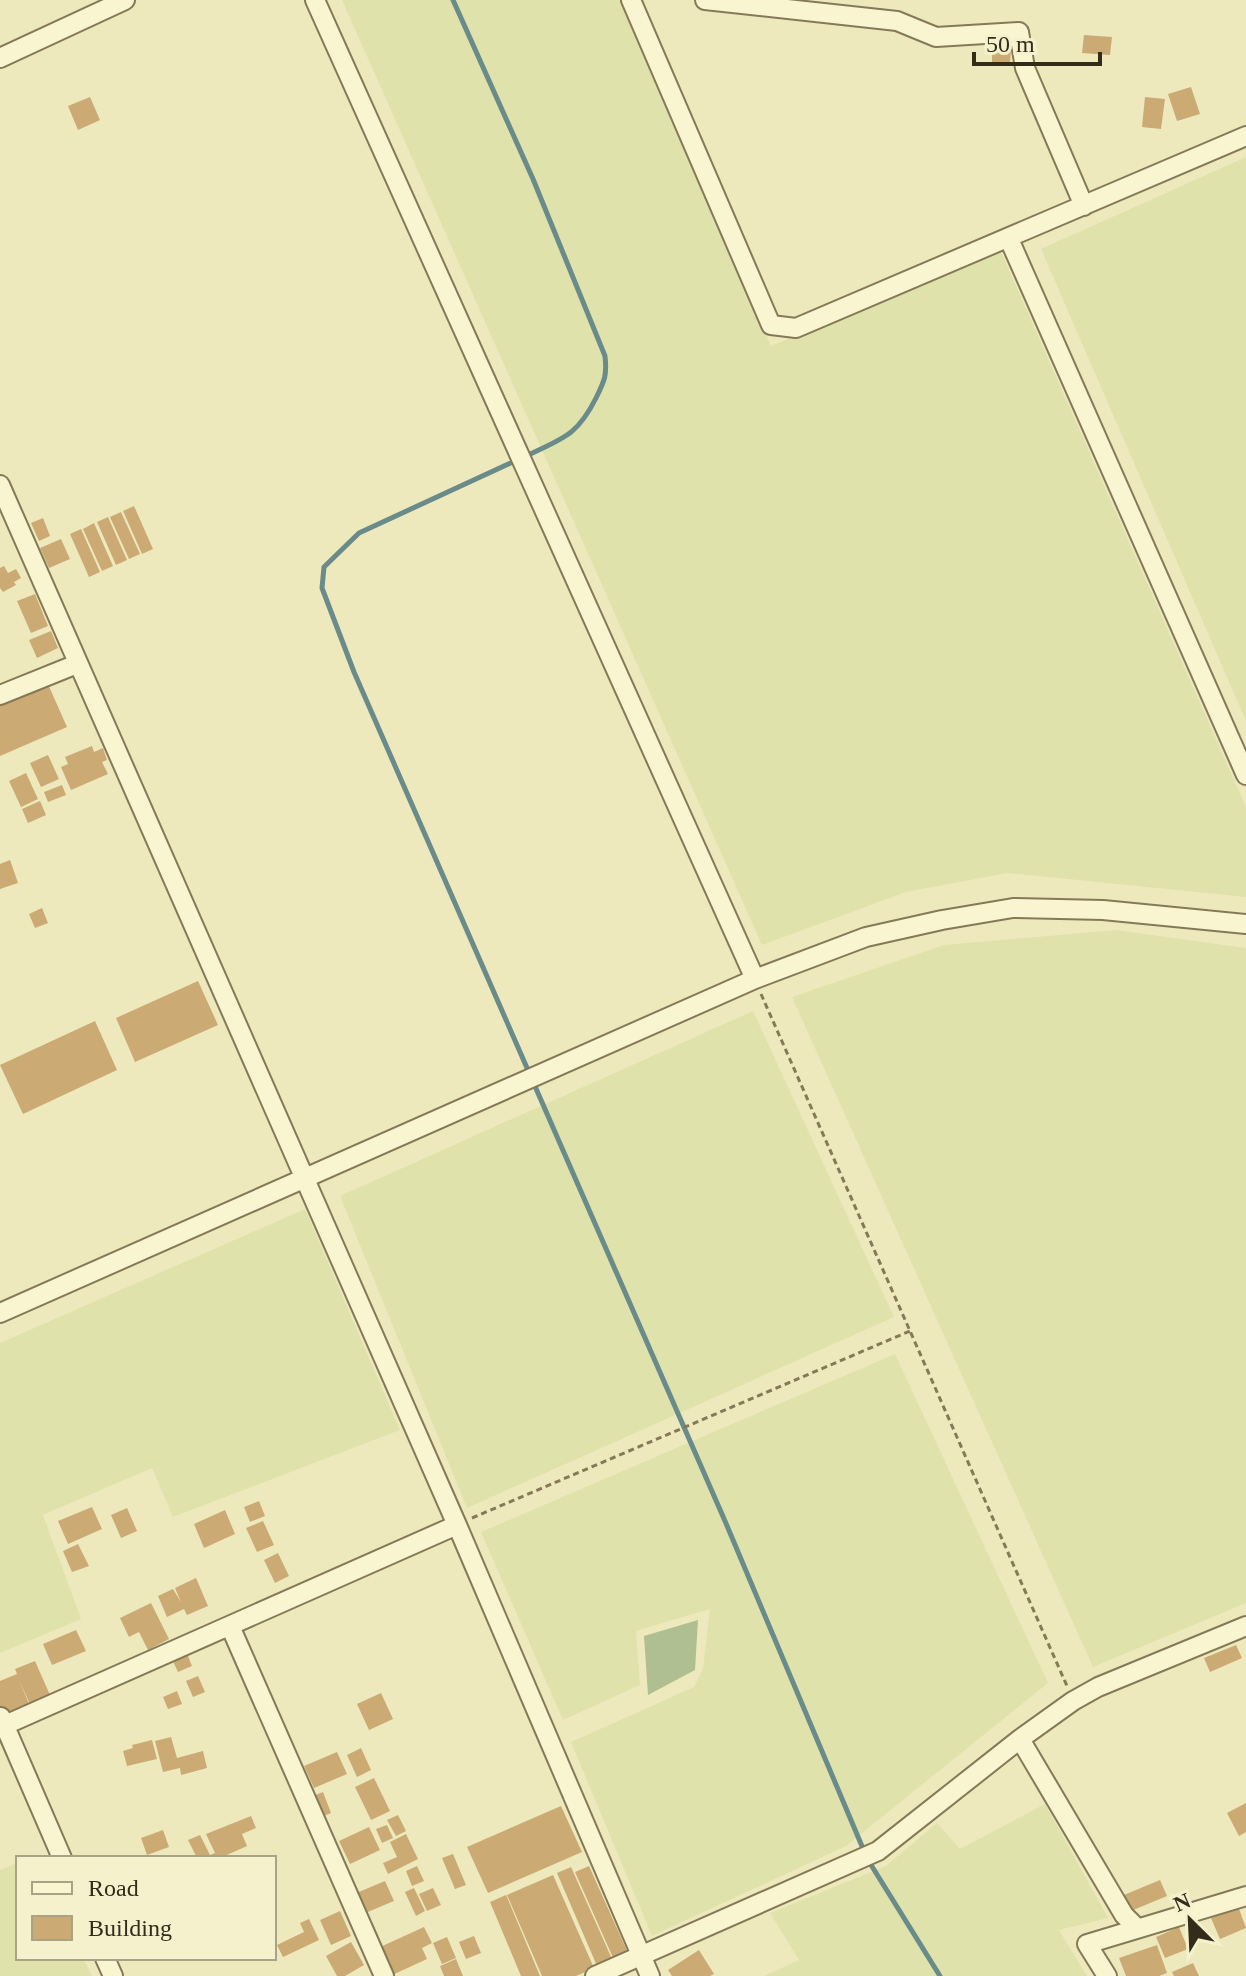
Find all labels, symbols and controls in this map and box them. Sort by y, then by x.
scale bar [974,16,1100,66]
text: 50 m [986,31,1035,57]
legend [16,1856,276,1960]
text: Road [88,1875,139,1901]
north arrow [1150,1880,1230,1960]
text: N [1170,1887,1195,1917]
text: Building [88,1915,172,1941]

